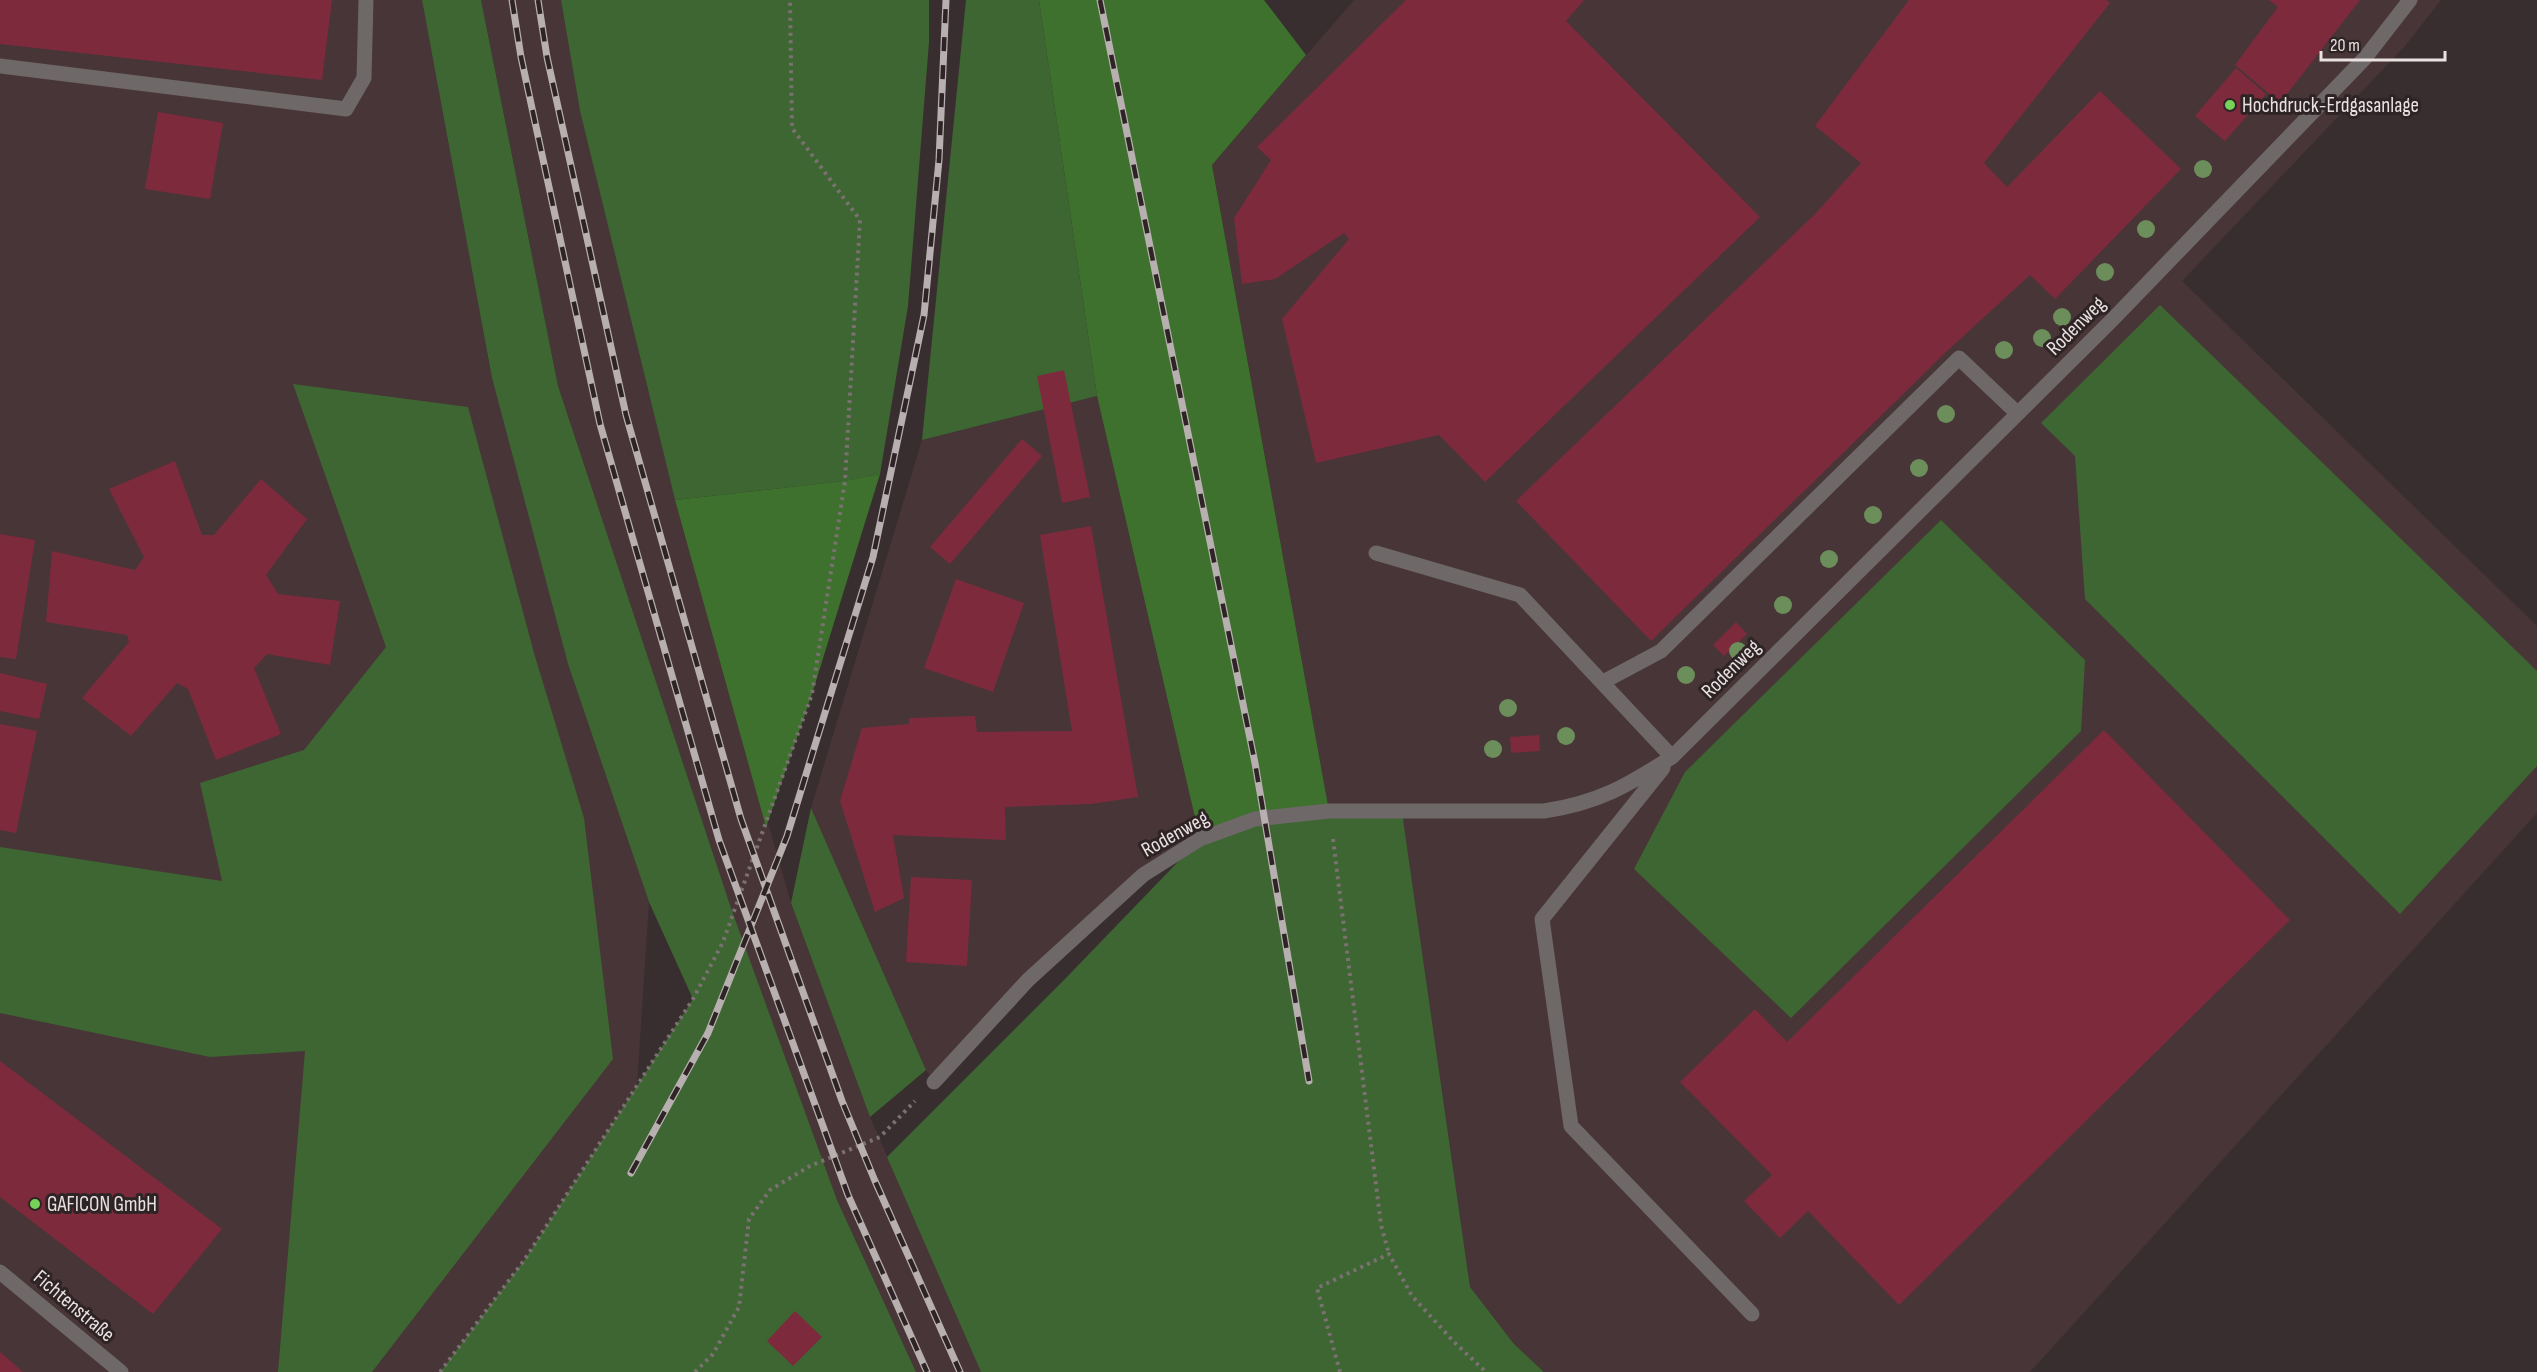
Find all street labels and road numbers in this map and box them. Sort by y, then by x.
street label: Rodenweg [2041,291,2111,361]
street label: Rodenweg [1696,634,1766,704]
street label: Rodenweg [1137,805,1213,863]
street label: Fichtenstraße [28,1265,120,1347]

